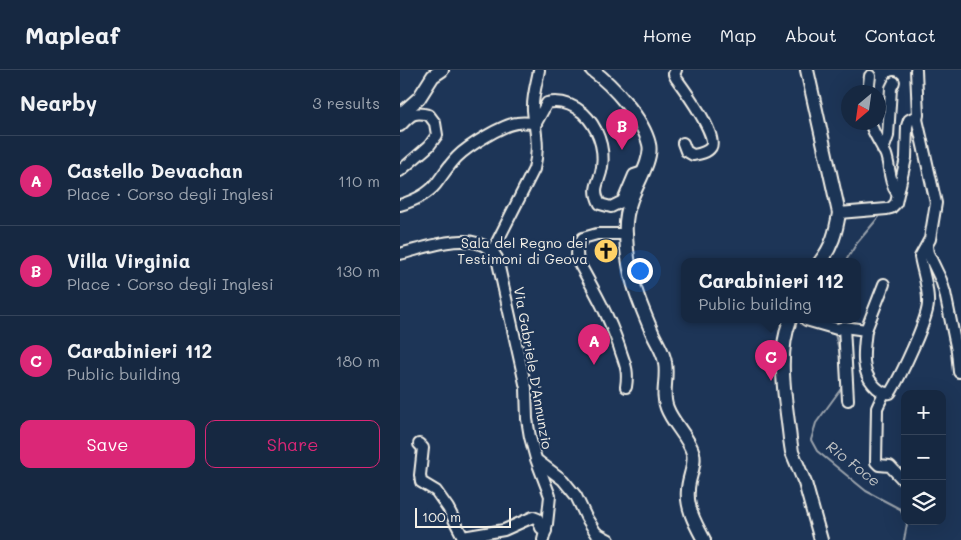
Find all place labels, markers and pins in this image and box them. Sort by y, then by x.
pin: B [606,109,638,150]
place label: Sala del Regno dei Testimoni di Geova [457,233,588,268]
church icon: Sala del Regno dei Testimoni di Geova [593,238,619,264]
pin: A [578,324,610,365]
pin: C [755,340,787,381]

